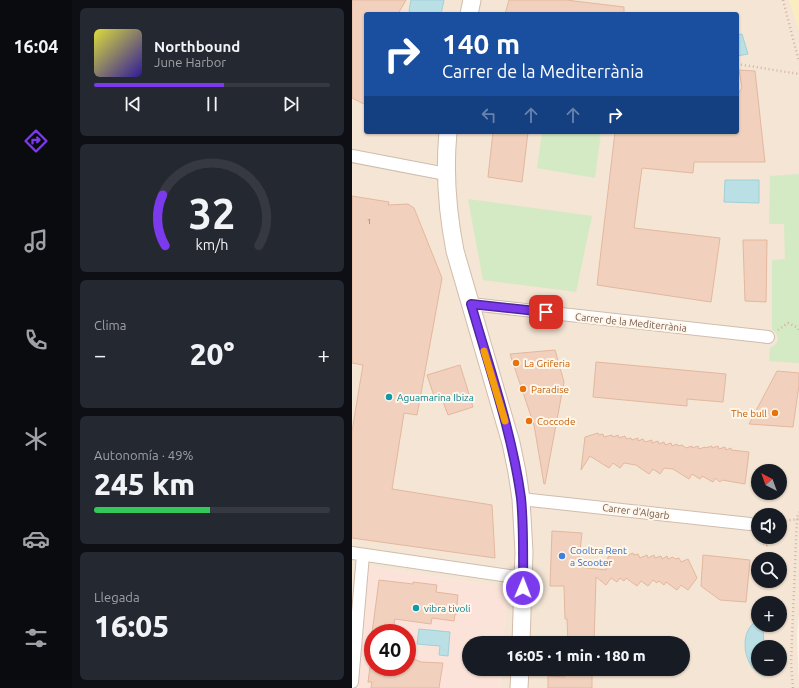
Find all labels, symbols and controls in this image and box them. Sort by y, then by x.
icon: right [376,28,428,80]
text: 140 m [442,28,520,59]
text: 16:04 [13,36,59,56]
text: Northbound [154,38,240,55]
text: June Harbor [154,55,226,69]
text: Carrer de la Mediterrània [442,61,644,81]
icon: previous [122,93,144,115]
icon: pause [201,93,223,115]
icon: next [280,93,302,115]
icon: left [478,104,500,126]
icon: ahead [520,104,542,126]
icon: ahead [562,104,584,126]
icon: right [604,104,626,126]
icon: directions [22,127,50,155]
text: 32 [189,190,235,237]
house number: 1 [367,217,371,226]
icon: music [22,227,50,255]
text: km/h [196,237,228,253]
pin [529,295,563,329]
icon: arrive [535,301,557,323]
street label: Carrer de la Mediterrània [575,311,687,334]
text: Clima [94,318,126,332]
icon: phone [22,326,50,354]
text: 20° [190,337,234,371]
text: − [94,342,106,367]
text: + [318,342,330,367]
marker: La Griferia [511,358,521,368]
place label: La Griferia [524,358,570,369]
marker: Paradise [518,384,528,394]
place label: Paradise [531,384,569,395]
marker: Aguamarina Ibiza [384,392,394,402]
place label: Aguamarina Ibiza [397,392,474,403]
place label: The bull [731,408,767,419]
marker: The bull [770,408,780,418]
marker: Coccode [524,416,534,426]
place label: Coccode [537,416,575,427]
icon: climate [22,425,50,453]
text: Autonomía · 49% [94,448,193,462]
north arrow [751,464,787,500]
map controls [751,464,787,676]
text: 245 km [94,467,195,501]
street label: Carrer d'Algarb [602,502,670,521]
button: sound [751,508,787,544]
icon: car [22,525,50,553]
place label: Cooltra Rent a Scooter [570,545,627,568]
marker: Cooltra Rent a Scooter [557,551,567,561]
button: search [751,552,787,588]
position arrow [502,567,544,609]
text: Llegada [94,590,140,604]
button: + [751,596,787,632]
marker: vibra tivoli [411,603,421,613]
place label: vibra tivoli [424,603,470,614]
text: 16:05 [94,609,169,643]
icon: filters [22,624,50,652]
speed limit sign: 40 [364,624,416,676]
button: − [751,640,787,676]
text: 16:05 · 1 min · 180 m [506,647,646,664]

